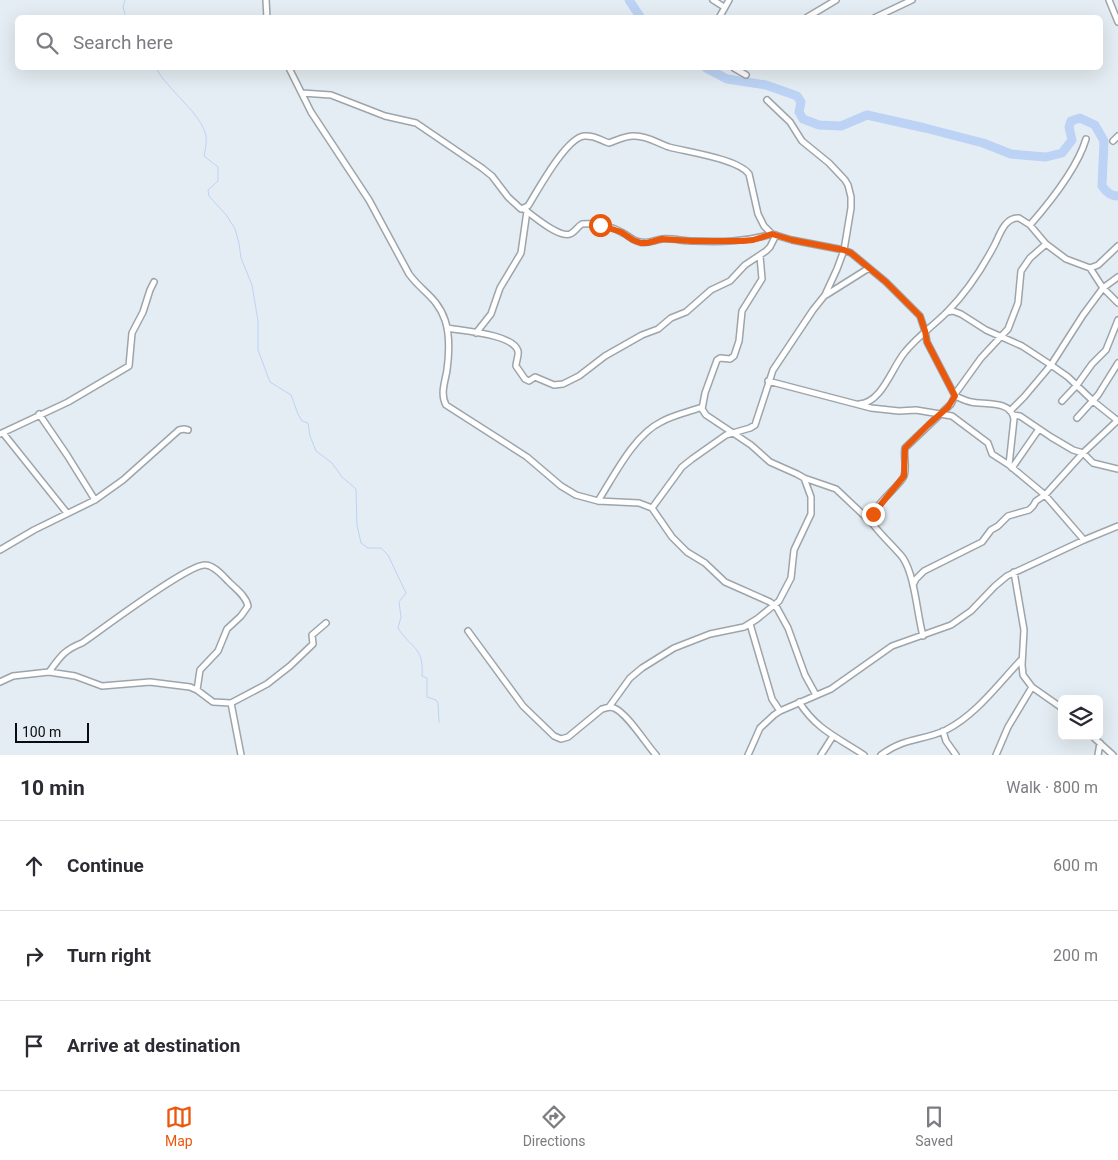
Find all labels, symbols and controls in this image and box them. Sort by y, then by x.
search box [15,15,1103,70]
icon: search [33,29,61,57]
text: Search here [73,31,173,54]
route start [589,214,612,237]
route end [862,503,885,526]
map controls [1058,695,1103,740]
button: layers [1058,695,1103,740]
scale bar [15,720,89,743]
text: 100 m [22,724,61,740]
text: 10 min [20,776,85,800]
text: Walk · 800 m [1006,778,1098,797]
icon: ahead [20,852,48,880]
text: Continue [67,854,144,877]
text: 600 m [1053,856,1098,875]
icon: right [20,942,48,970]
text: Turn right [67,944,151,967]
text: 200 m [1053,946,1098,965]
icon: arrive [20,1032,48,1060]
text: Arrive at destination [67,1034,240,1057]
tab: Map [165,1103,193,1149]
tab: Directions [523,1103,586,1149]
tab: Saved [915,1103,953,1149]

